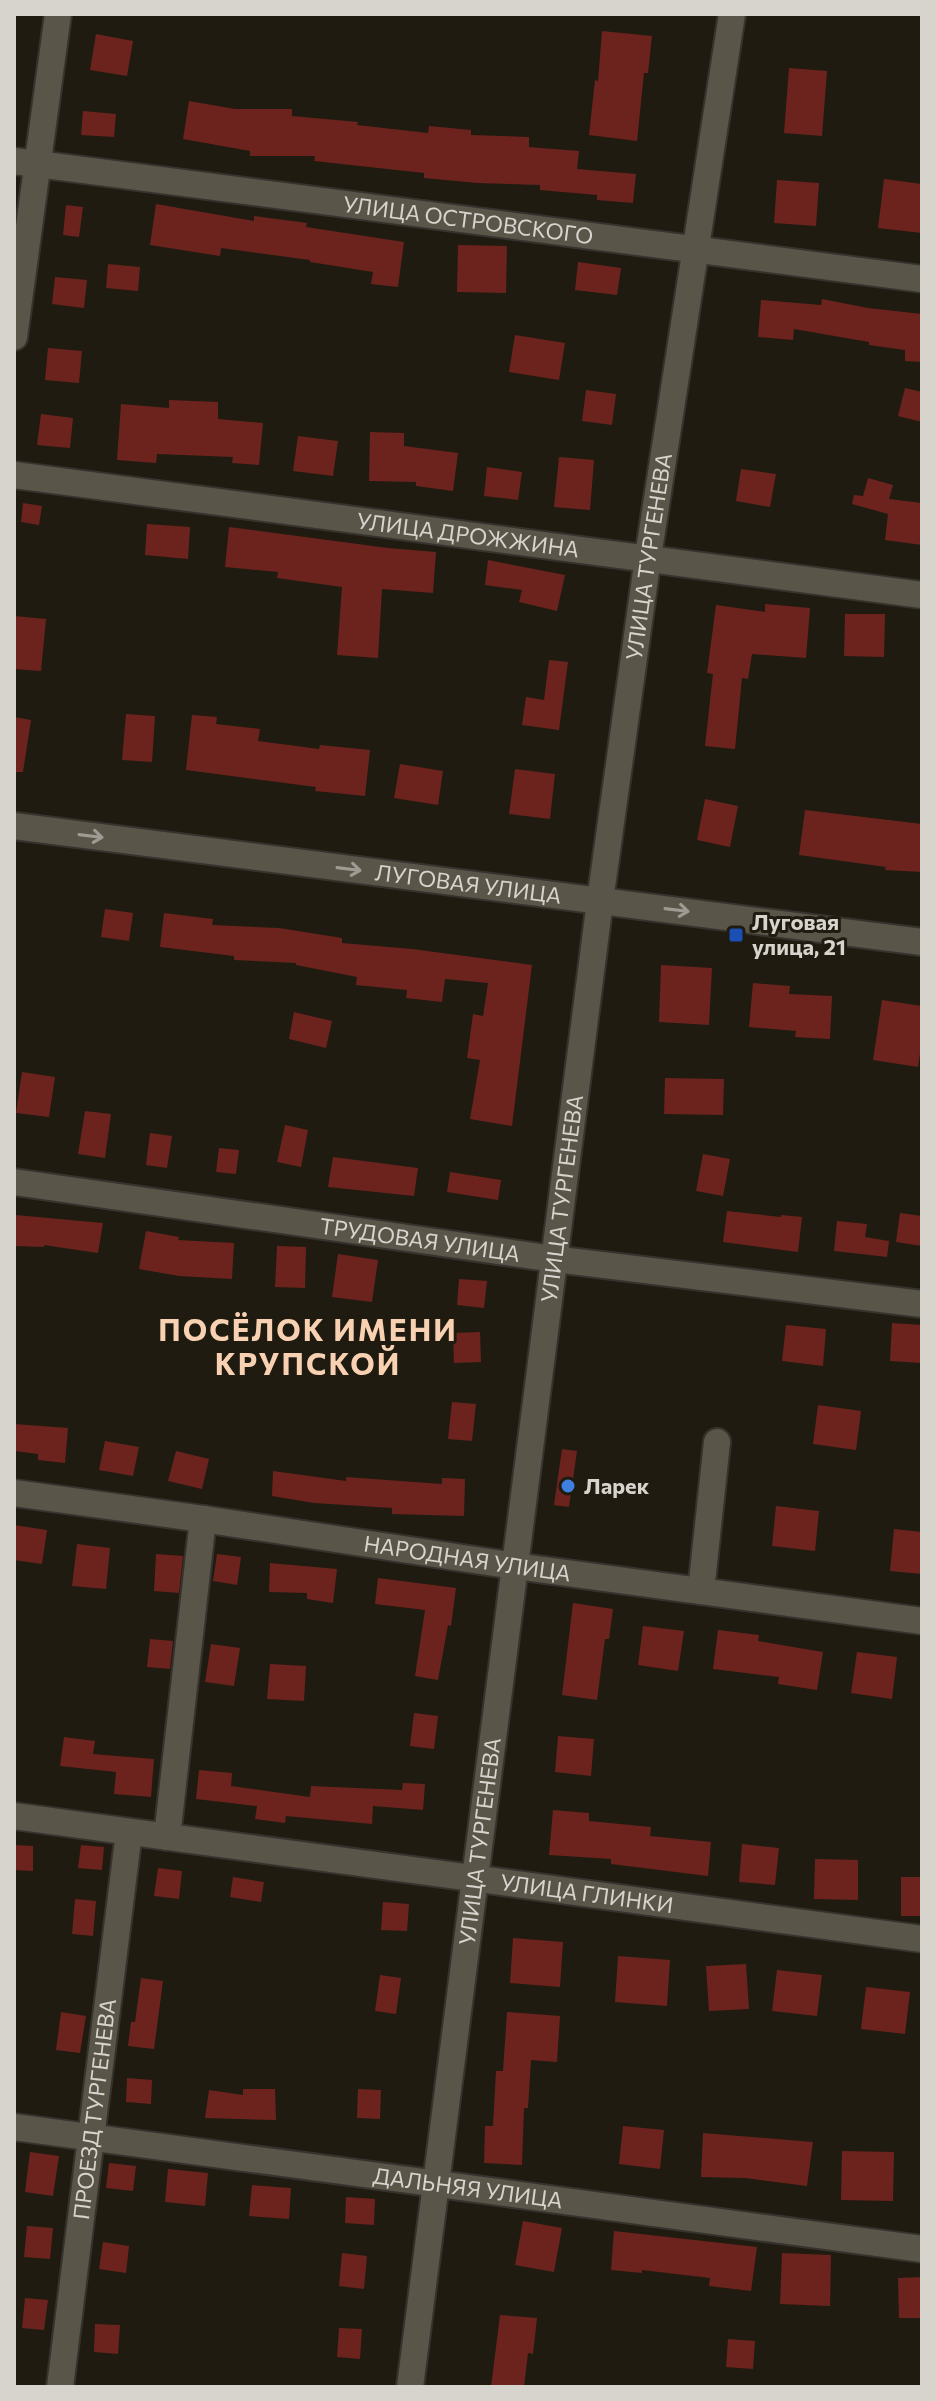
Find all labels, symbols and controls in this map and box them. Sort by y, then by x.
street label: УЛИЦА ОСТРОВСКОГО [341,190,595,249]
street label: УЛИЦА ТУРГЕНЕВА [620,451,677,662]
street label: УЛИЦА ДРОЖЖИНА [355,506,581,563]
one-way arrow [78,829,103,844]
street label: ЛУГОВАЯ УЛИЦА [374,858,563,909]
one-way arrow [336,862,361,877]
one-way arrow [663,903,690,918]
place label: Луговая улица, 21 [752,908,846,960]
marker: Луговая улица, 21 [727,926,745,944]
street label: УЛИЦА ТУРГЕНЕВА [535,1093,588,1304]
street label: ТРУДОВАЯ УЛИЦА [318,1212,522,1267]
district label: ПОСЁЛОК ИМЕНИ КРУПСКОЙ [158,1310,458,1381]
place label: Ларек [584,1472,650,1499]
marker: Ларек [559,1477,577,1495]
street label: НАРОДНАЯ УЛИЦА [362,1529,573,1586]
street label: УЛИЦА ТУРГЕНЕВА [453,1736,506,1947]
street label: УЛИЦА ГЛИНКИ [499,1868,675,1918]
street label: ПРОЕЗД ТУРГЕНЕВА [67,1997,121,2221]
street label: ДАЛЬНЯЯ УЛИЦА [372,2161,564,2214]

